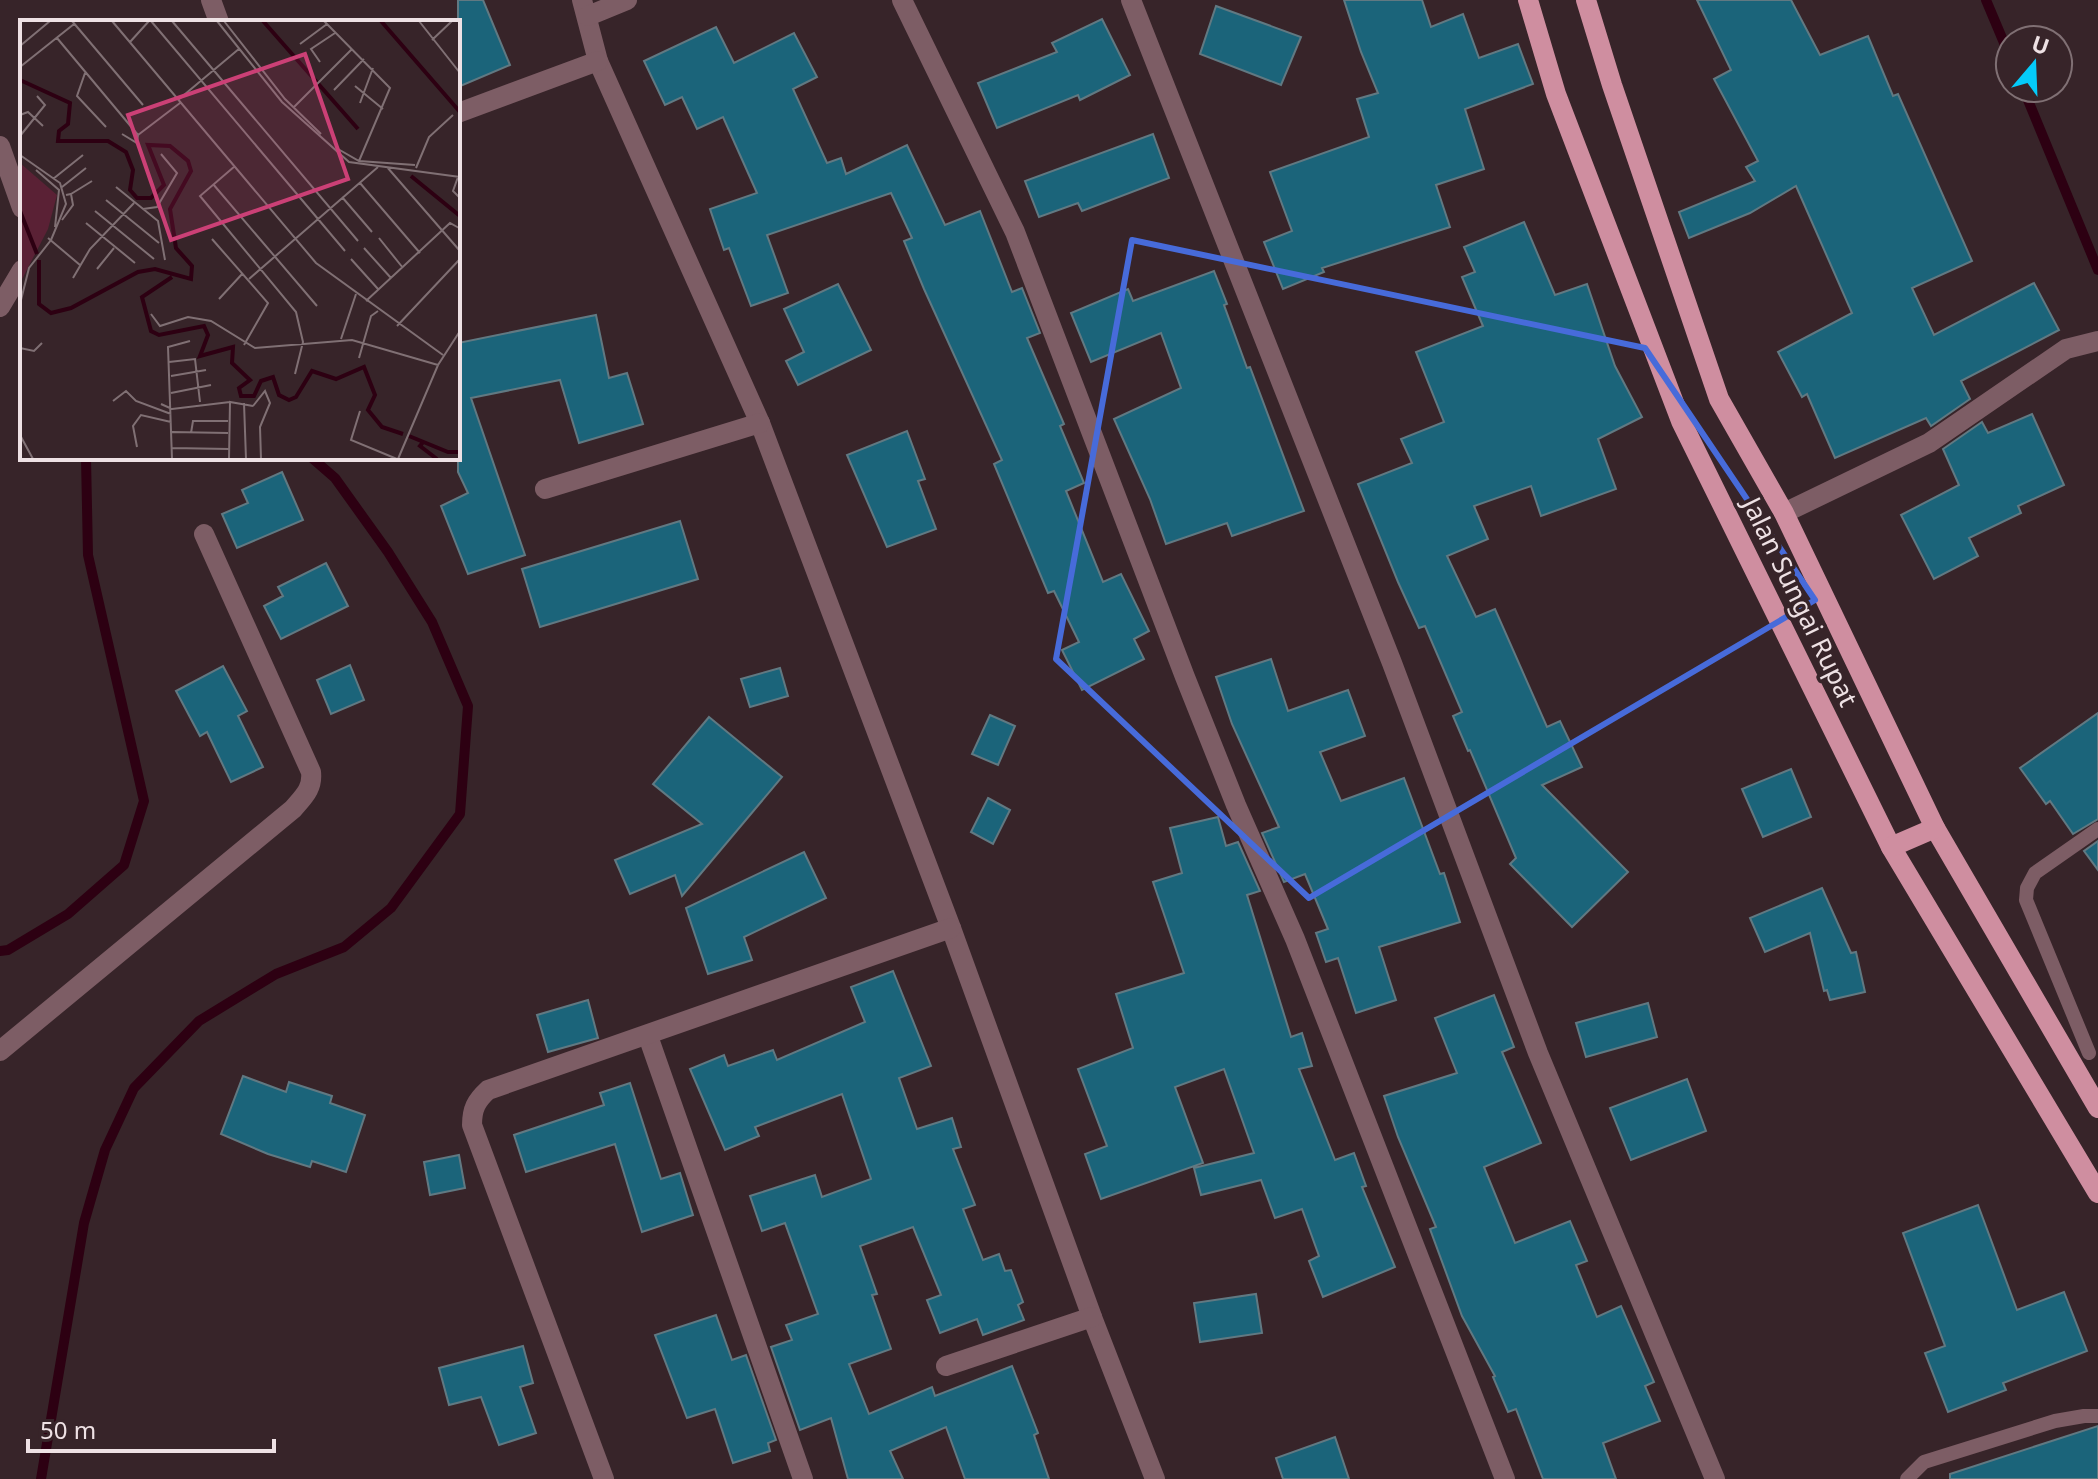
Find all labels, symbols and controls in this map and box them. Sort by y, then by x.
inset map [20,20,460,460]
north arrow [1994,24,2074,104]
text: U [2028,27,2054,61]
street label: Jalan Sungai Rupat [1733,488,1867,712]
scale bar [28,1403,274,1453]
text: 50 m [40,1413,96,1446]

